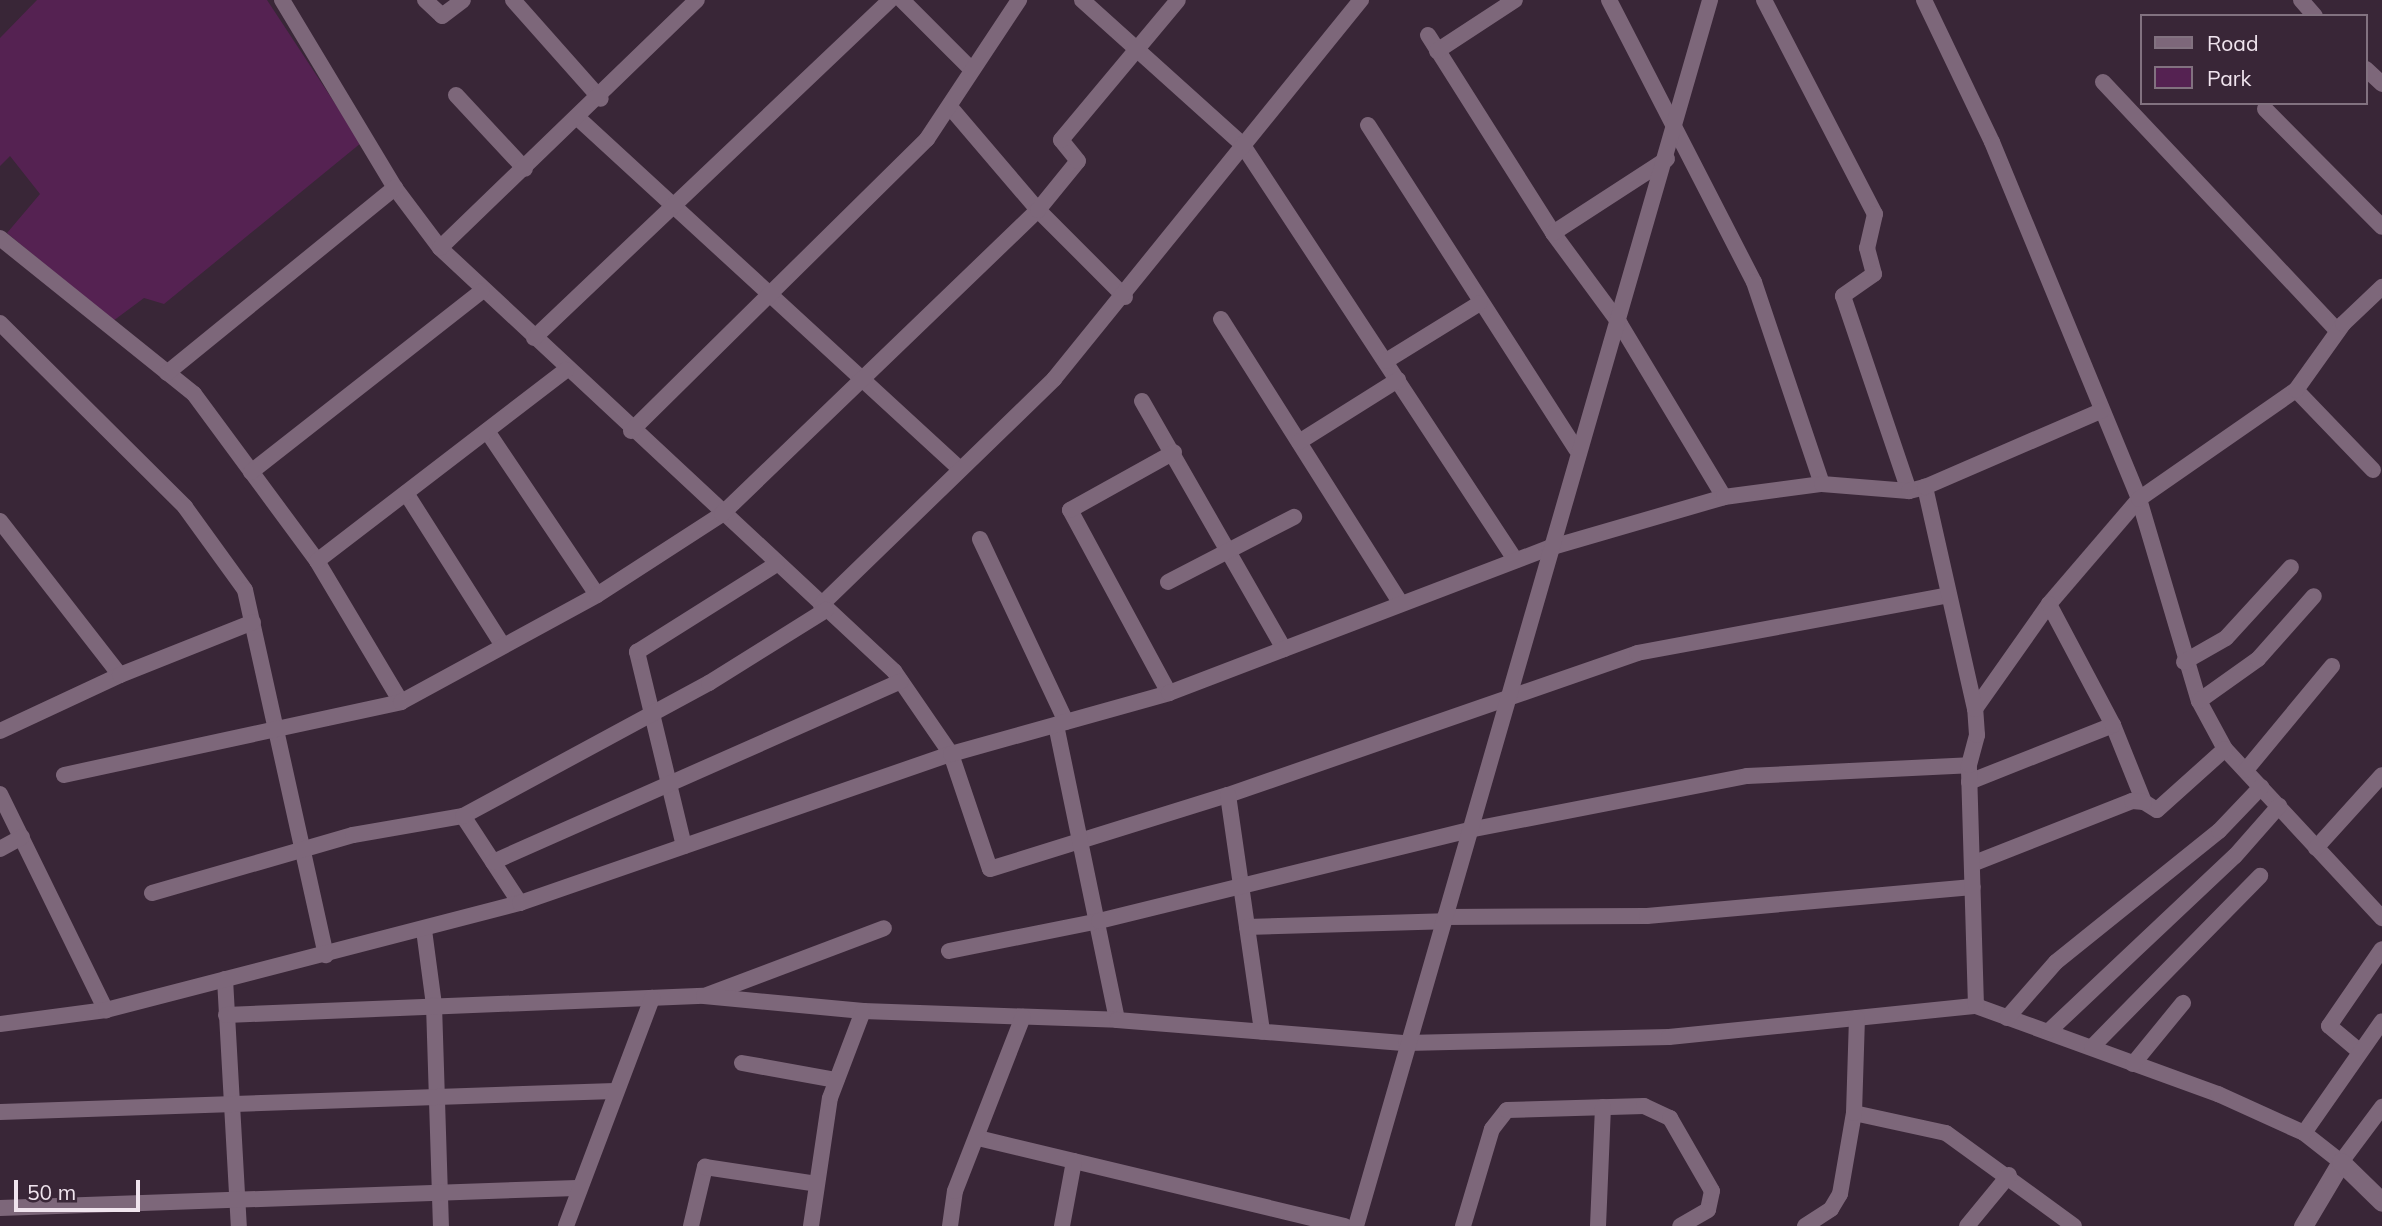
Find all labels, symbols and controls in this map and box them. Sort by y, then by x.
legend [2140,14,2368,105]
text: Road [2207,30,2258,56]
text: Park [2207,65,2251,91]
scale bar [18,1166,144,1210]
text: 50 m [27,1179,76,1205]

